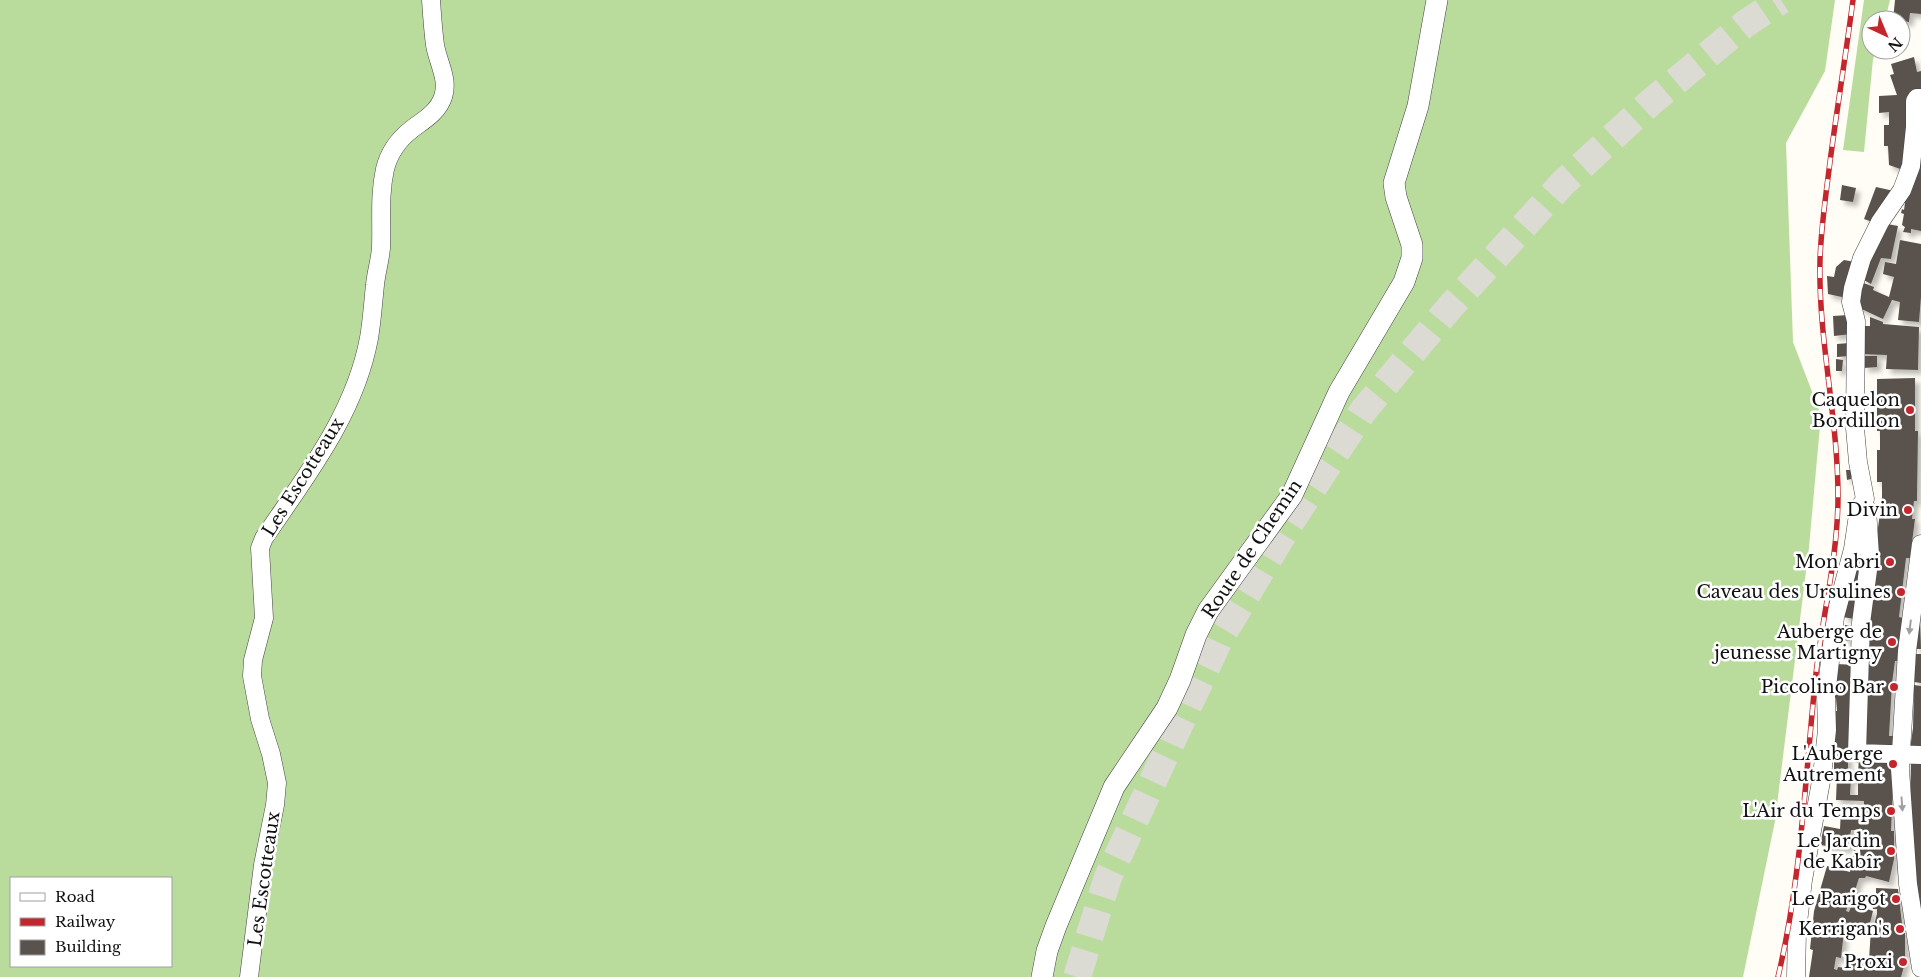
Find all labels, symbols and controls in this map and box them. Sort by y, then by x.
north arrow [1861,10,1911,60]
text: N [1884,33,1906,55]
place label: Caquelon Bordillon [1811,389,1900,432]
marker: Caquelon Bordillon [1904,404,1916,416]
street label: Les Escotteaux [258,413,348,541]
street label: Route de Chemin [1197,475,1307,623]
place label: Divin [1847,499,1898,521]
marker: Divin [1902,504,1914,516]
place label: Mon abri [1795,551,1880,573]
marker: Mon abri [1884,556,1896,568]
place label: Caveau des Ursulines [1696,581,1891,603]
marker: Caveau des Ursulines [1895,586,1907,598]
one-way arrow [1906,620,1914,636]
place label: Auberge de jeunesse Martigny [1711,621,1882,664]
marker: Auberge de jeunesse Martigny [1886,636,1898,648]
place label: Piccolino Bar [1761,676,1884,698]
marker: Piccolino Bar [1888,681,1900,693]
place label: L'Auberge Autrement [1782,743,1883,786]
marker: L'Auberge Autrement [1887,758,1899,770]
one-way arrow [1899,796,1907,812]
place label: L'Air du Temps [1742,800,1881,822]
marker: L'Air du Temps [1885,805,1897,817]
street label: Les Escotteaux [244,810,284,948]
place label: Le Jardin de Kabîr [1797,830,1881,873]
marker: Le Jardin de Kabîr [1885,845,1897,857]
legend [10,877,172,967]
text: Road [55,887,95,906]
place label: Le Parigot [1791,888,1886,910]
marker: Le Parigot [1890,893,1902,905]
text: Railway [55,912,116,931]
place label: Kerrigan's [1798,918,1890,940]
marker: Kerrigan's [1894,923,1906,935]
text: Building [55,937,122,956]
place label: Proxi [1844,951,1893,973]
marker: Proxi [1897,956,1909,968]

